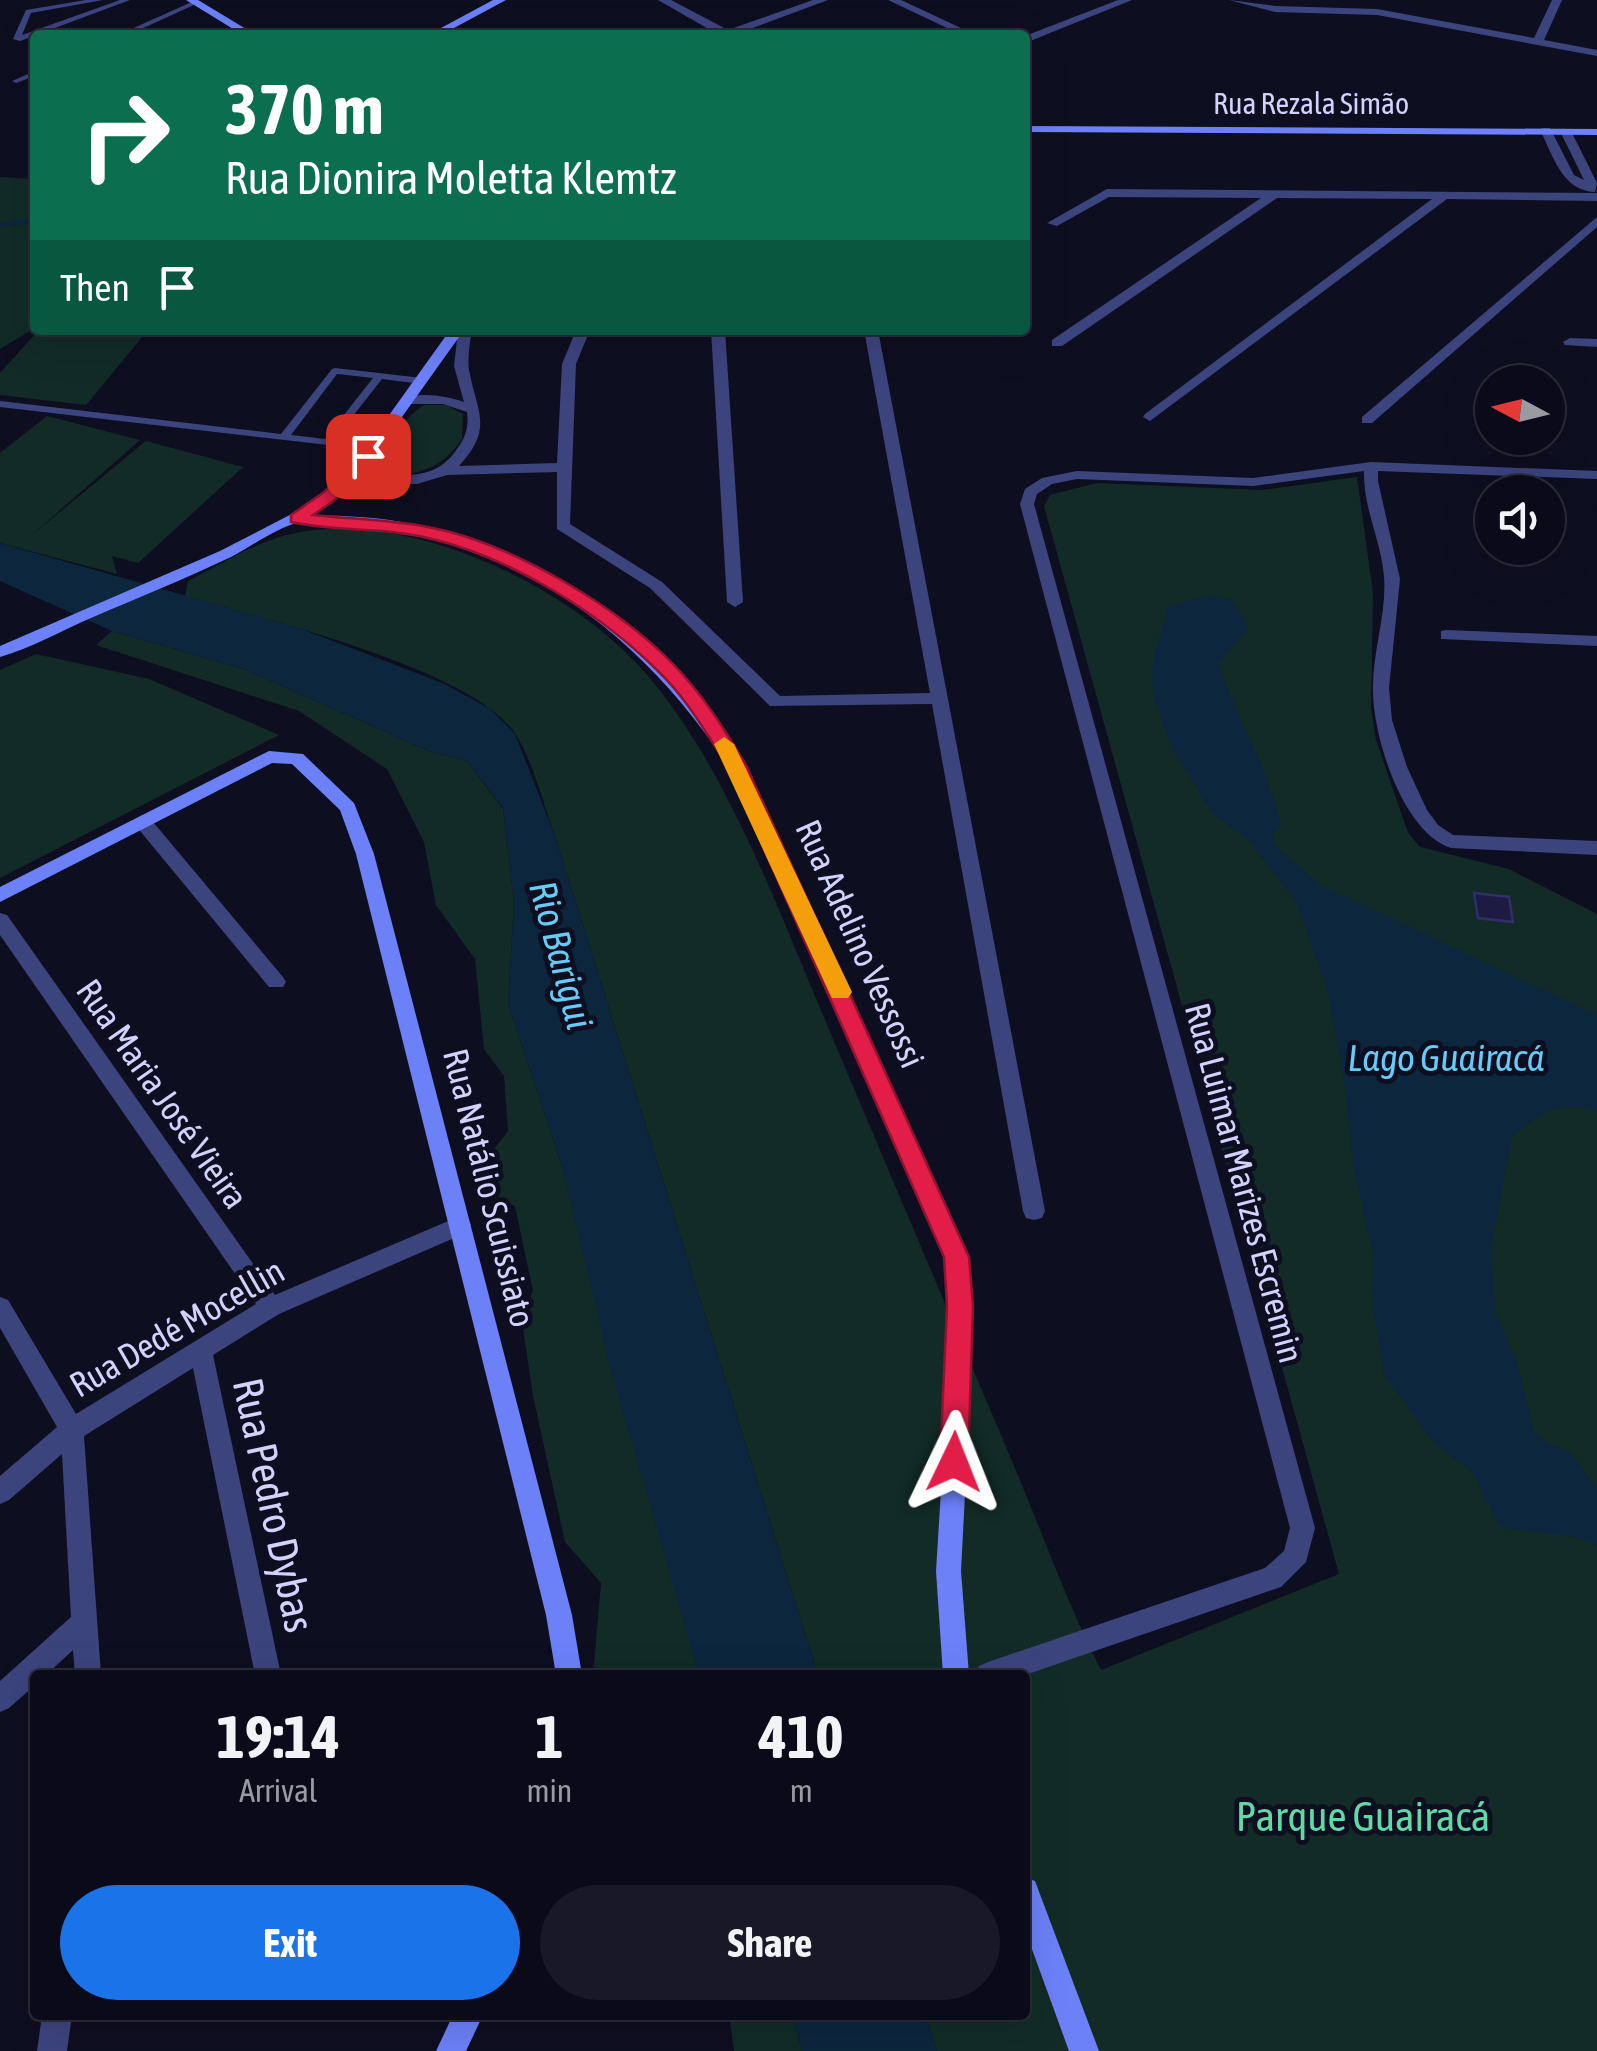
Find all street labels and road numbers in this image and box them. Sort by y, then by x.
street label: Rua Rezala Simão [1213,86,1409,120]
street label: Rua Adelino Vessossi [788,814,933,1073]
street label: Rua Maria José Vieira [69,971,257,1216]
street label: Rua Luimar Marizes Escremin [1178,999,1312,1367]
street label: Rua Natálio Scuissiato [436,1045,544,1331]
street label: Rua Dedé Mocellin [62,1250,291,1405]
street label: Rua Pedro Dybas [224,1374,324,1636]

